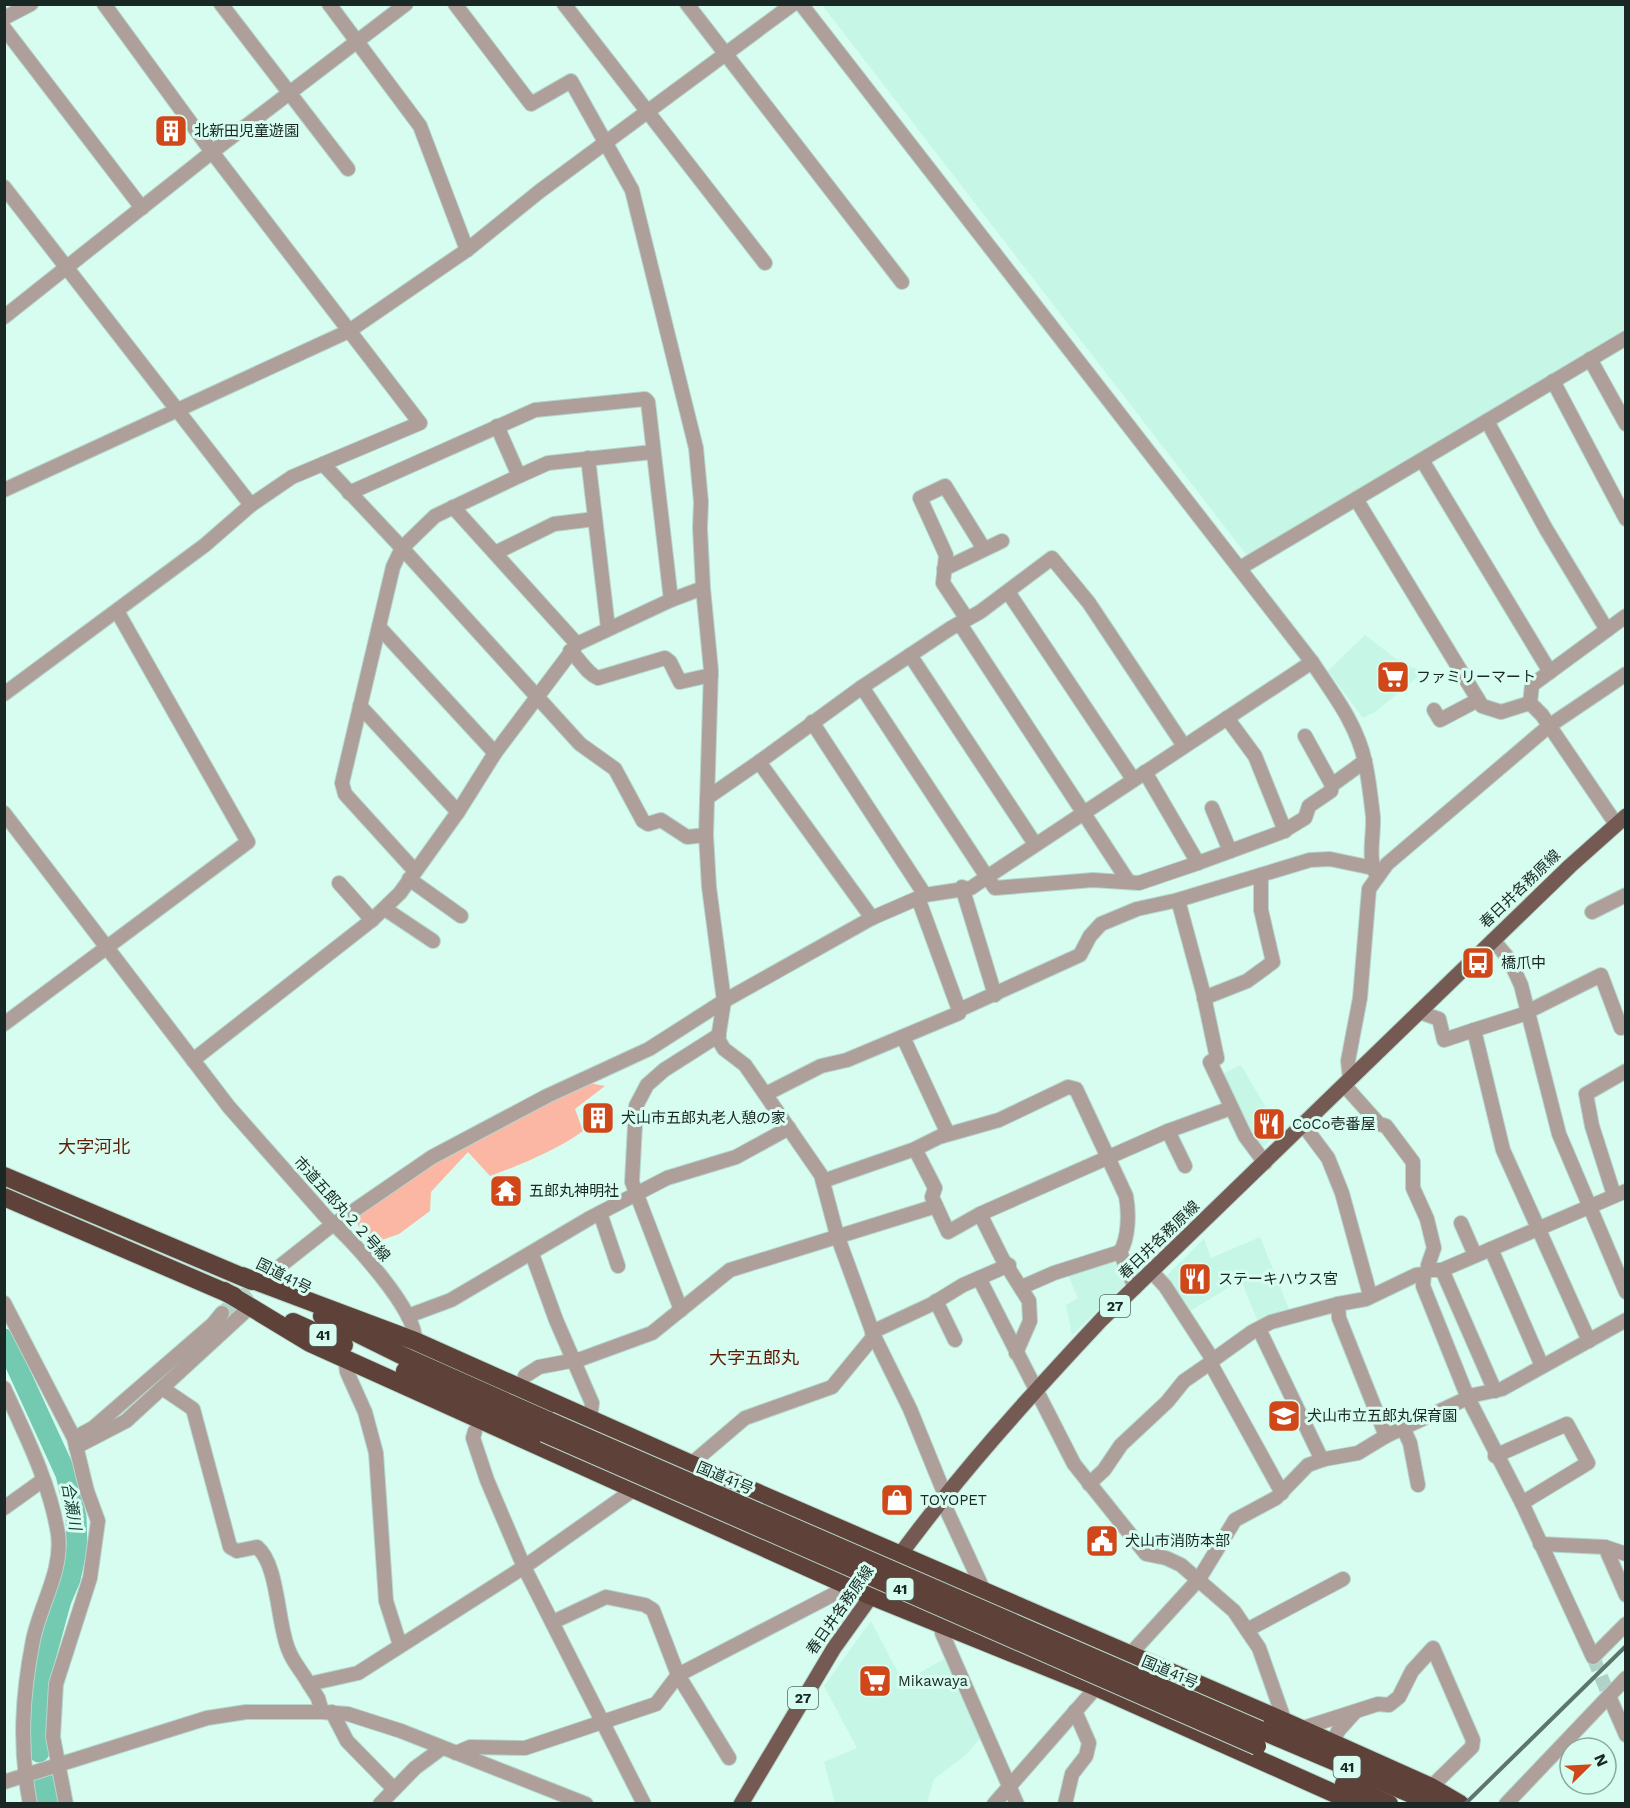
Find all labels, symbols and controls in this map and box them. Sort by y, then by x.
building icon: 北新田児童遊園 [153,113,189,149]
place label: 北新田児童遊園 [194,122,299,140]
supermarket icon: ファミリーマート [1375,659,1411,695]
place label: ファミリーマート [1416,668,1536,686]
street label: 春日井各務原線 [1476,846,1564,932]
bus stop icon: 橋爪中 [1460,945,1496,981]
place label: 橋爪中 [1501,954,1546,972]
building icon: 犬山市五郎丸老人憩の家 [580,1100,616,1136]
restaurant icon: CoCo壱番屋 [1251,1106,1287,1142]
place label: 犬山市五郎丸老人憩の家 [621,1109,786,1127]
place label: CoCo壱番屋 [1292,1115,1376,1133]
district label: 大字河北 [58,1136,130,1157]
street label: 市道五郎丸２２号線 [290,1153,394,1265]
temple icon: 五郎丸神明社 [488,1173,524,1209]
place label: 五郎丸神明社 [529,1182,619,1200]
street label: 春日井各務原線 [1115,1197,1203,1283]
street label: 国道41号 [253,1254,315,1298]
restaurant icon: ステーキハウス宮 [1177,1261,1213,1297]
place label: ステーキハウス宮 [1218,1270,1338,1288]
road number: 27 [1100,1295,1130,1317]
road number: 41 [310,1324,336,1346]
district label: 大字五郎丸 [709,1347,799,1368]
school or university icon: 犬山市立五郎丸保育園 [1266,1398,1302,1434]
place label: 犬山市立五郎丸保育園 [1307,1407,1457,1425]
street label: 国道41号 [694,1458,756,1498]
water label: 合瀬川 [58,1481,85,1533]
shop icon: TOYOPET [879,1482,915,1518]
place label: TOYOPET [920,1491,987,1509]
public building icon: 犬山市消防本部 [1084,1523,1120,1559]
place label: 犬山市消防本部 [1125,1532,1230,1550]
street label: 春日井各務原線 [803,1562,877,1658]
road number: 41 [886,1578,914,1600]
street label: 国道41号 [1139,1652,1201,1692]
supermarket icon: Mikawaya [857,1663,893,1699]
place label: Mikawaya [898,1672,968,1690]
road number: 27 [788,1687,818,1709]
north arrow [1558,1736,1618,1796]
text: N [1590,1751,1612,1769]
road number: 41 [1334,1756,1360,1778]

